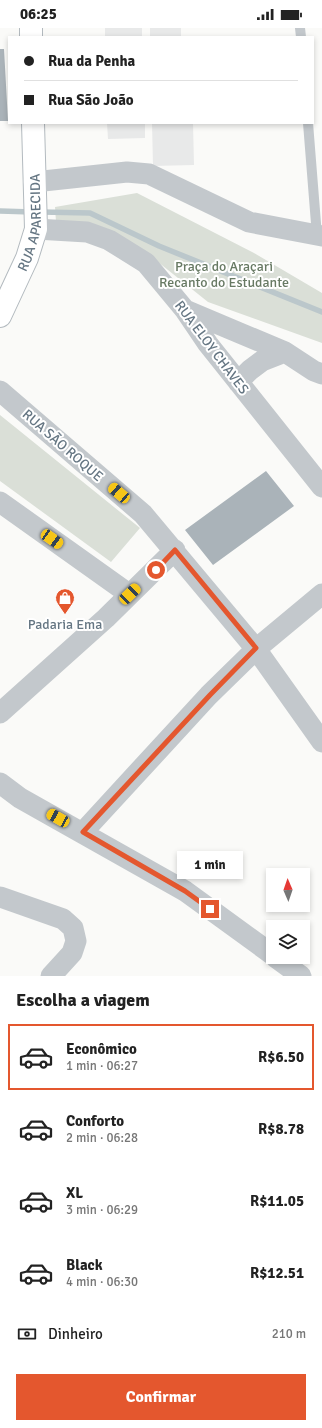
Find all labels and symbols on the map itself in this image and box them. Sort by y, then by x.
street label: RUA APARECIDA [14,173,45,274]
park label: Praça do Araçari Recanto do Estudante [159,258,289,291]
street label: RUA ELOY CHAVES [171,297,252,397]
street label: RUA SÃO ROQUE [19,406,106,485]
car [106,481,132,505]
car [39,527,65,551]
route start [147,561,165,579]
car [117,581,143,607]
shop icon: Padaria Ema [54,587,76,615]
place label: Padaria Ema [28,616,102,633]
car [45,807,71,829]
callout: 1 min [177,851,243,879]
north arrow [266,868,310,912]
route end [201,900,219,918]

